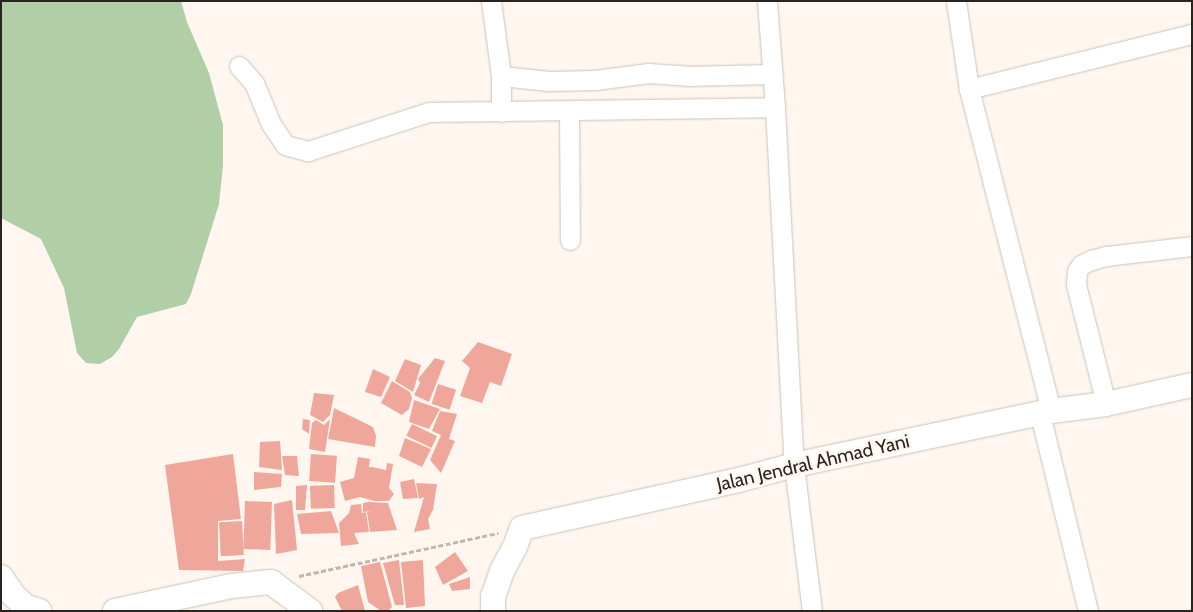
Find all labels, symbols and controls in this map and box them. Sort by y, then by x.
street label: Jalan Jendral Ahmad Yani [714,430,912,496]

